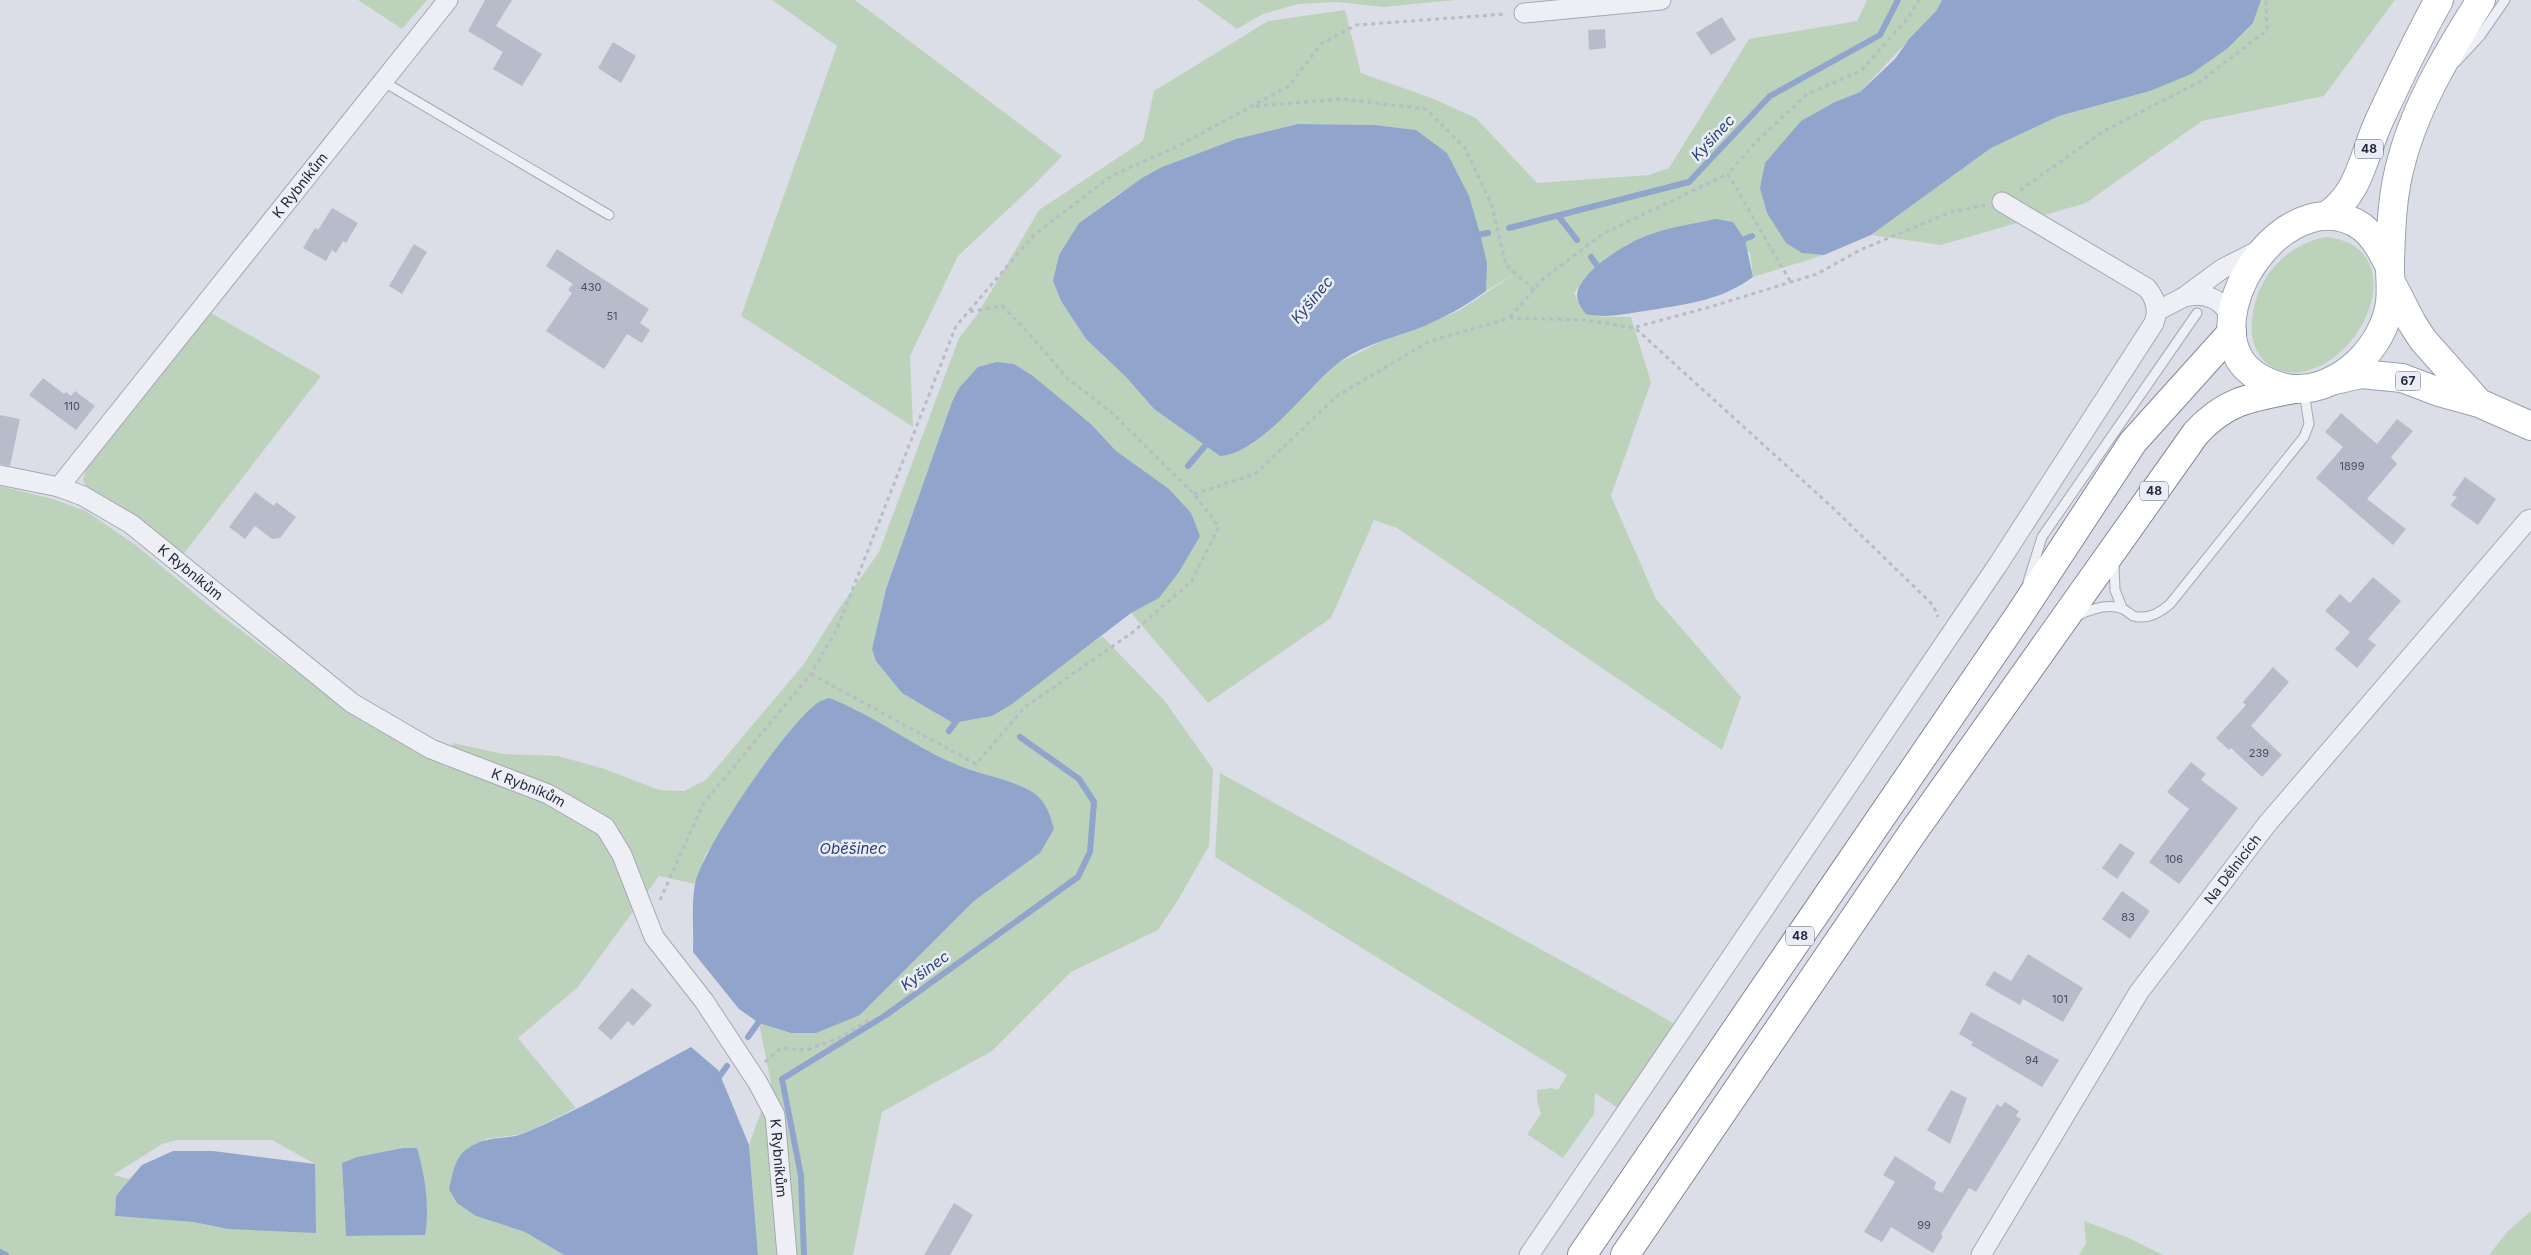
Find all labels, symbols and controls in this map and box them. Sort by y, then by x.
water label: Kyšinec [1687,111,1739,164]
road number: 48 [2355,140,2383,158]
street label: K Rybníkům [268,149,331,221]
water label: Kyšinec [1286,272,1337,327]
house number: 430 [581,280,601,294]
house number: 51 [606,309,618,323]
road number: 67 [2396,372,2420,391]
house number: 110 [64,399,80,413]
house number: 1899 [2340,459,2365,473]
road number: 48 [2140,482,2168,501]
street label: K Rybníkům [155,540,227,603]
house number: 239 [2249,746,2269,760]
street label: K Rybníkům [489,764,569,810]
street label: Na Dělnicích [2200,831,2264,907]
water label: Oběšinec [820,839,887,858]
house number: 106 [2165,852,2183,866]
house number: 83 [2121,910,2135,924]
road number: 48 [1786,926,1814,946]
water label: Kyšinec [897,946,953,995]
house number: 101 [2052,992,2068,1006]
house number: 94 [2025,1053,2039,1067]
street label: K Rybníkům [767,1118,791,1198]
house number: 99 [1917,1218,1931,1232]

